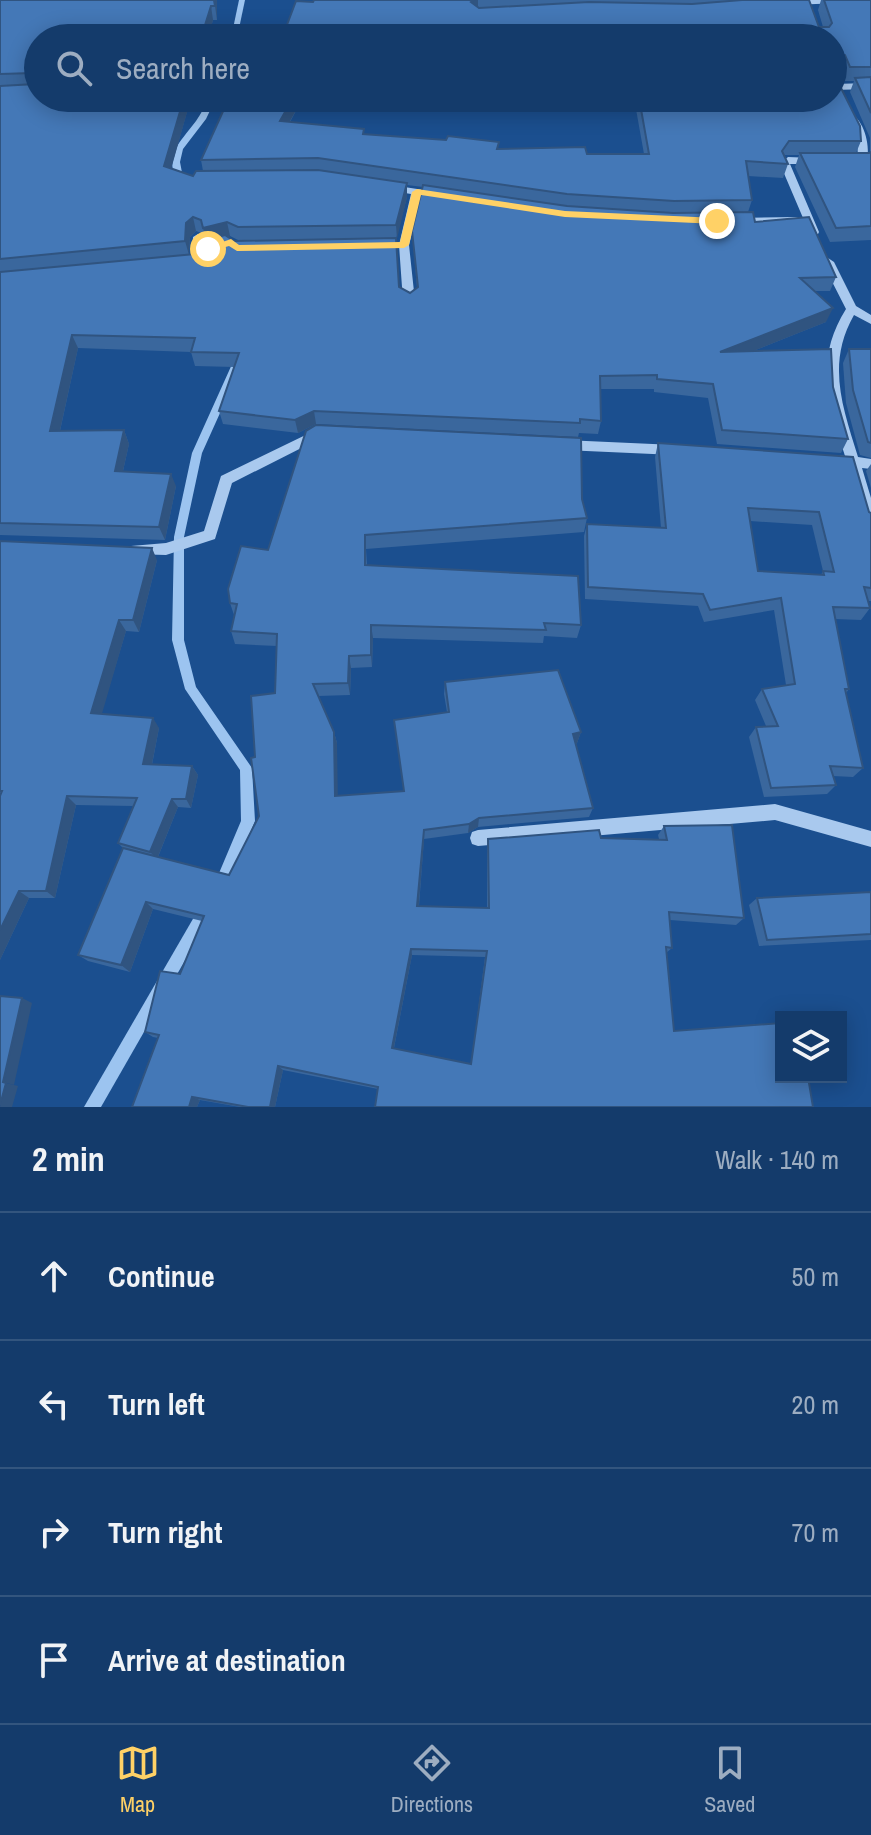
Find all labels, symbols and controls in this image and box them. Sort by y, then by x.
search box [24,24,847,112]
icon: search [52,46,96,90]
text: Search here [116,48,250,88]
route end [699,203,735,239]
route start [190,231,226,267]
map controls [775,1011,847,1083]
button: layers [775,1011,847,1083]
text: 2 min [32,1136,105,1182]
text: Walk · 140 m [715,1142,839,1177]
icon: ahead [32,1254,76,1298]
text: Continue [108,1256,215,1296]
text: 50 m [792,1259,839,1294]
icon: left [32,1382,76,1426]
text: Turn left [108,1384,205,1424]
text: 20 m [792,1387,839,1422]
icon: right [32,1510,76,1554]
text: Turn right [108,1512,222,1552]
text: 70 m [792,1515,839,1550]
icon: arrive [32,1638,76,1682]
text: Arrive at destination [108,1640,346,1680]
tab: Map [116,1741,160,1819]
tab: Directions [391,1741,473,1819]
tab: Saved [704,1741,755,1819]

